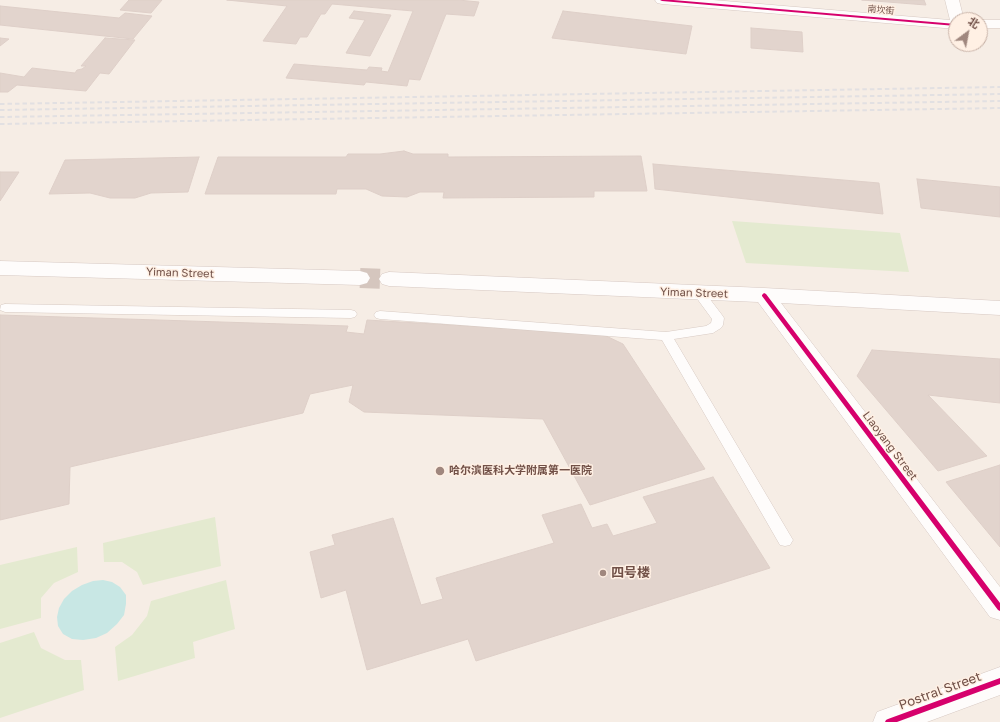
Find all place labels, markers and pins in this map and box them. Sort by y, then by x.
place label: 哈尔滨医科大学附属第一医院 [449,464,592,478]
marker: 哈尔滨医科大学附属第一医院 [434,465,446,477]
place label: 四号楼 [611,565,650,581]
marker: 四号楼 [598,568,608,578]

